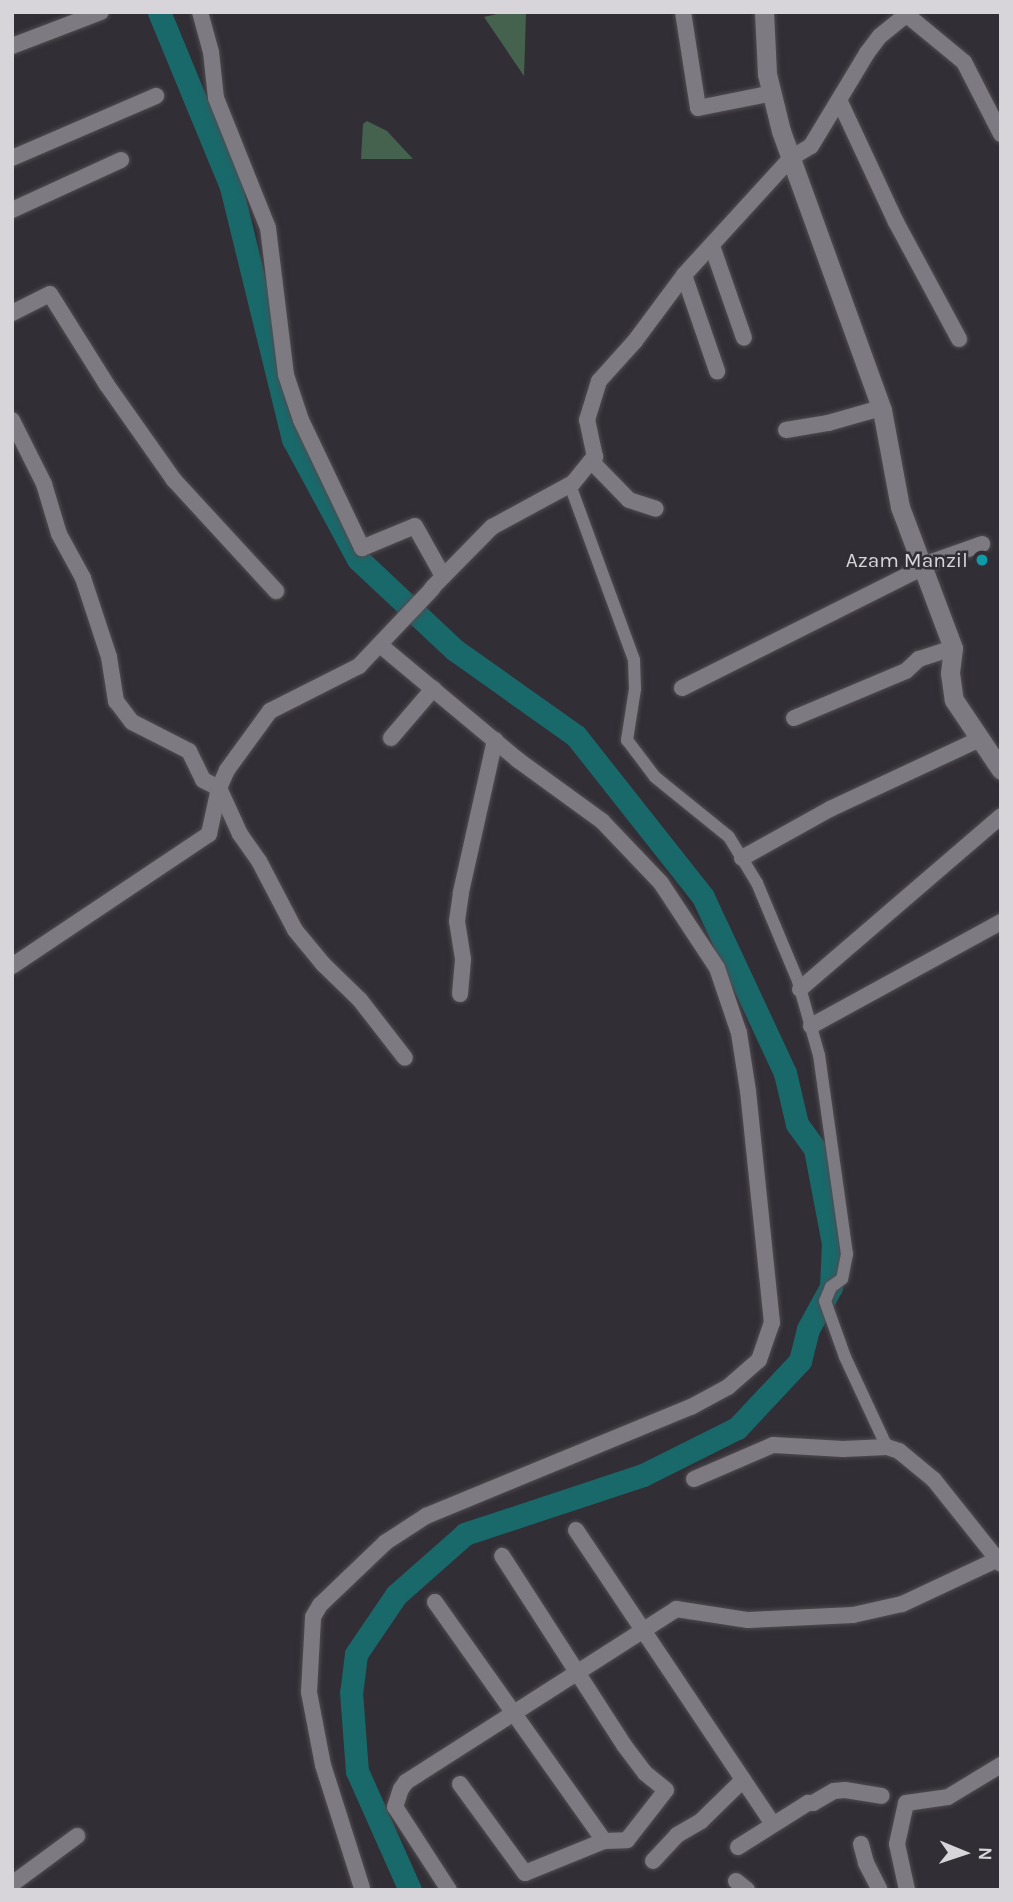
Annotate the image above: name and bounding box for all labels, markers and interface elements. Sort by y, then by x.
place label: Azam Manzil [846,547,968,573]
marker: Azam Manzil [974,552,990,568]
north arrow [929,1818,999,1888]
text: N [974,1847,996,1861]

